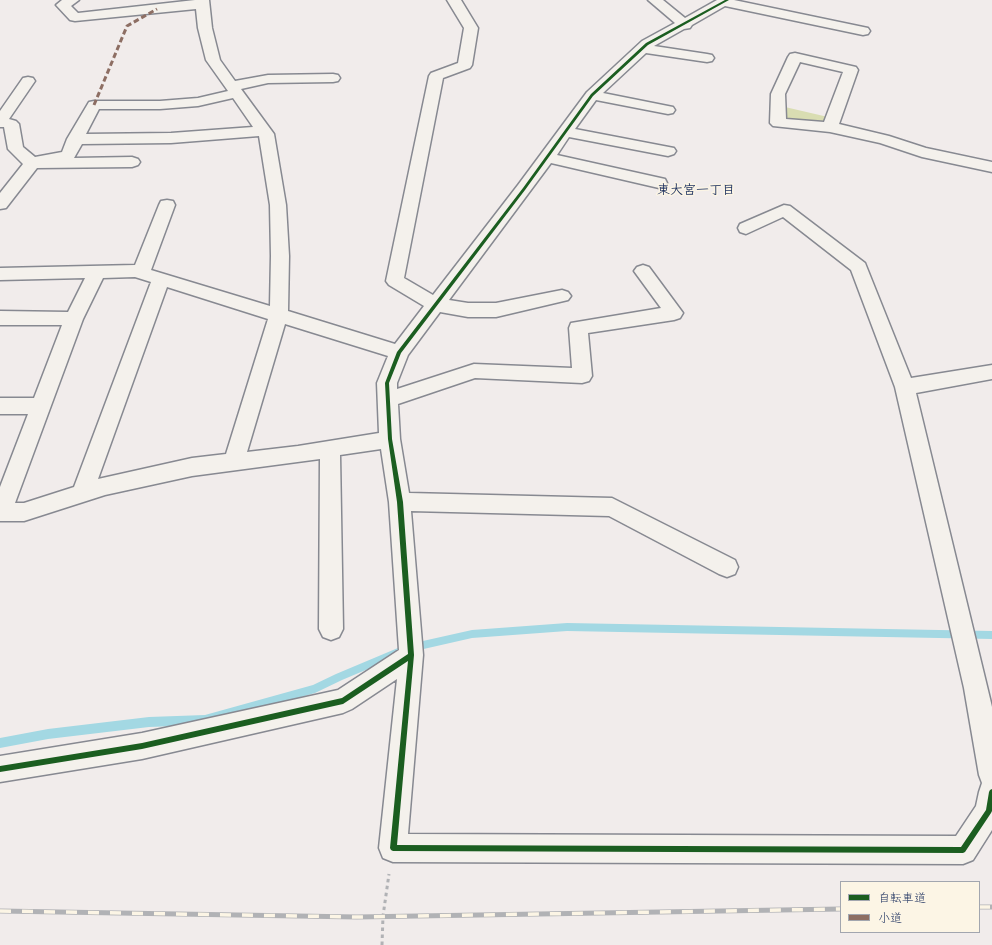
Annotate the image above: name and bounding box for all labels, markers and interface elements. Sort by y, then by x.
district label: 東大宮一丁目 [657,184,735,200]
legend [840,881,980,933]
text: 自転車道 [878,893,926,907]
text: 小道 [878,913,902,927]

